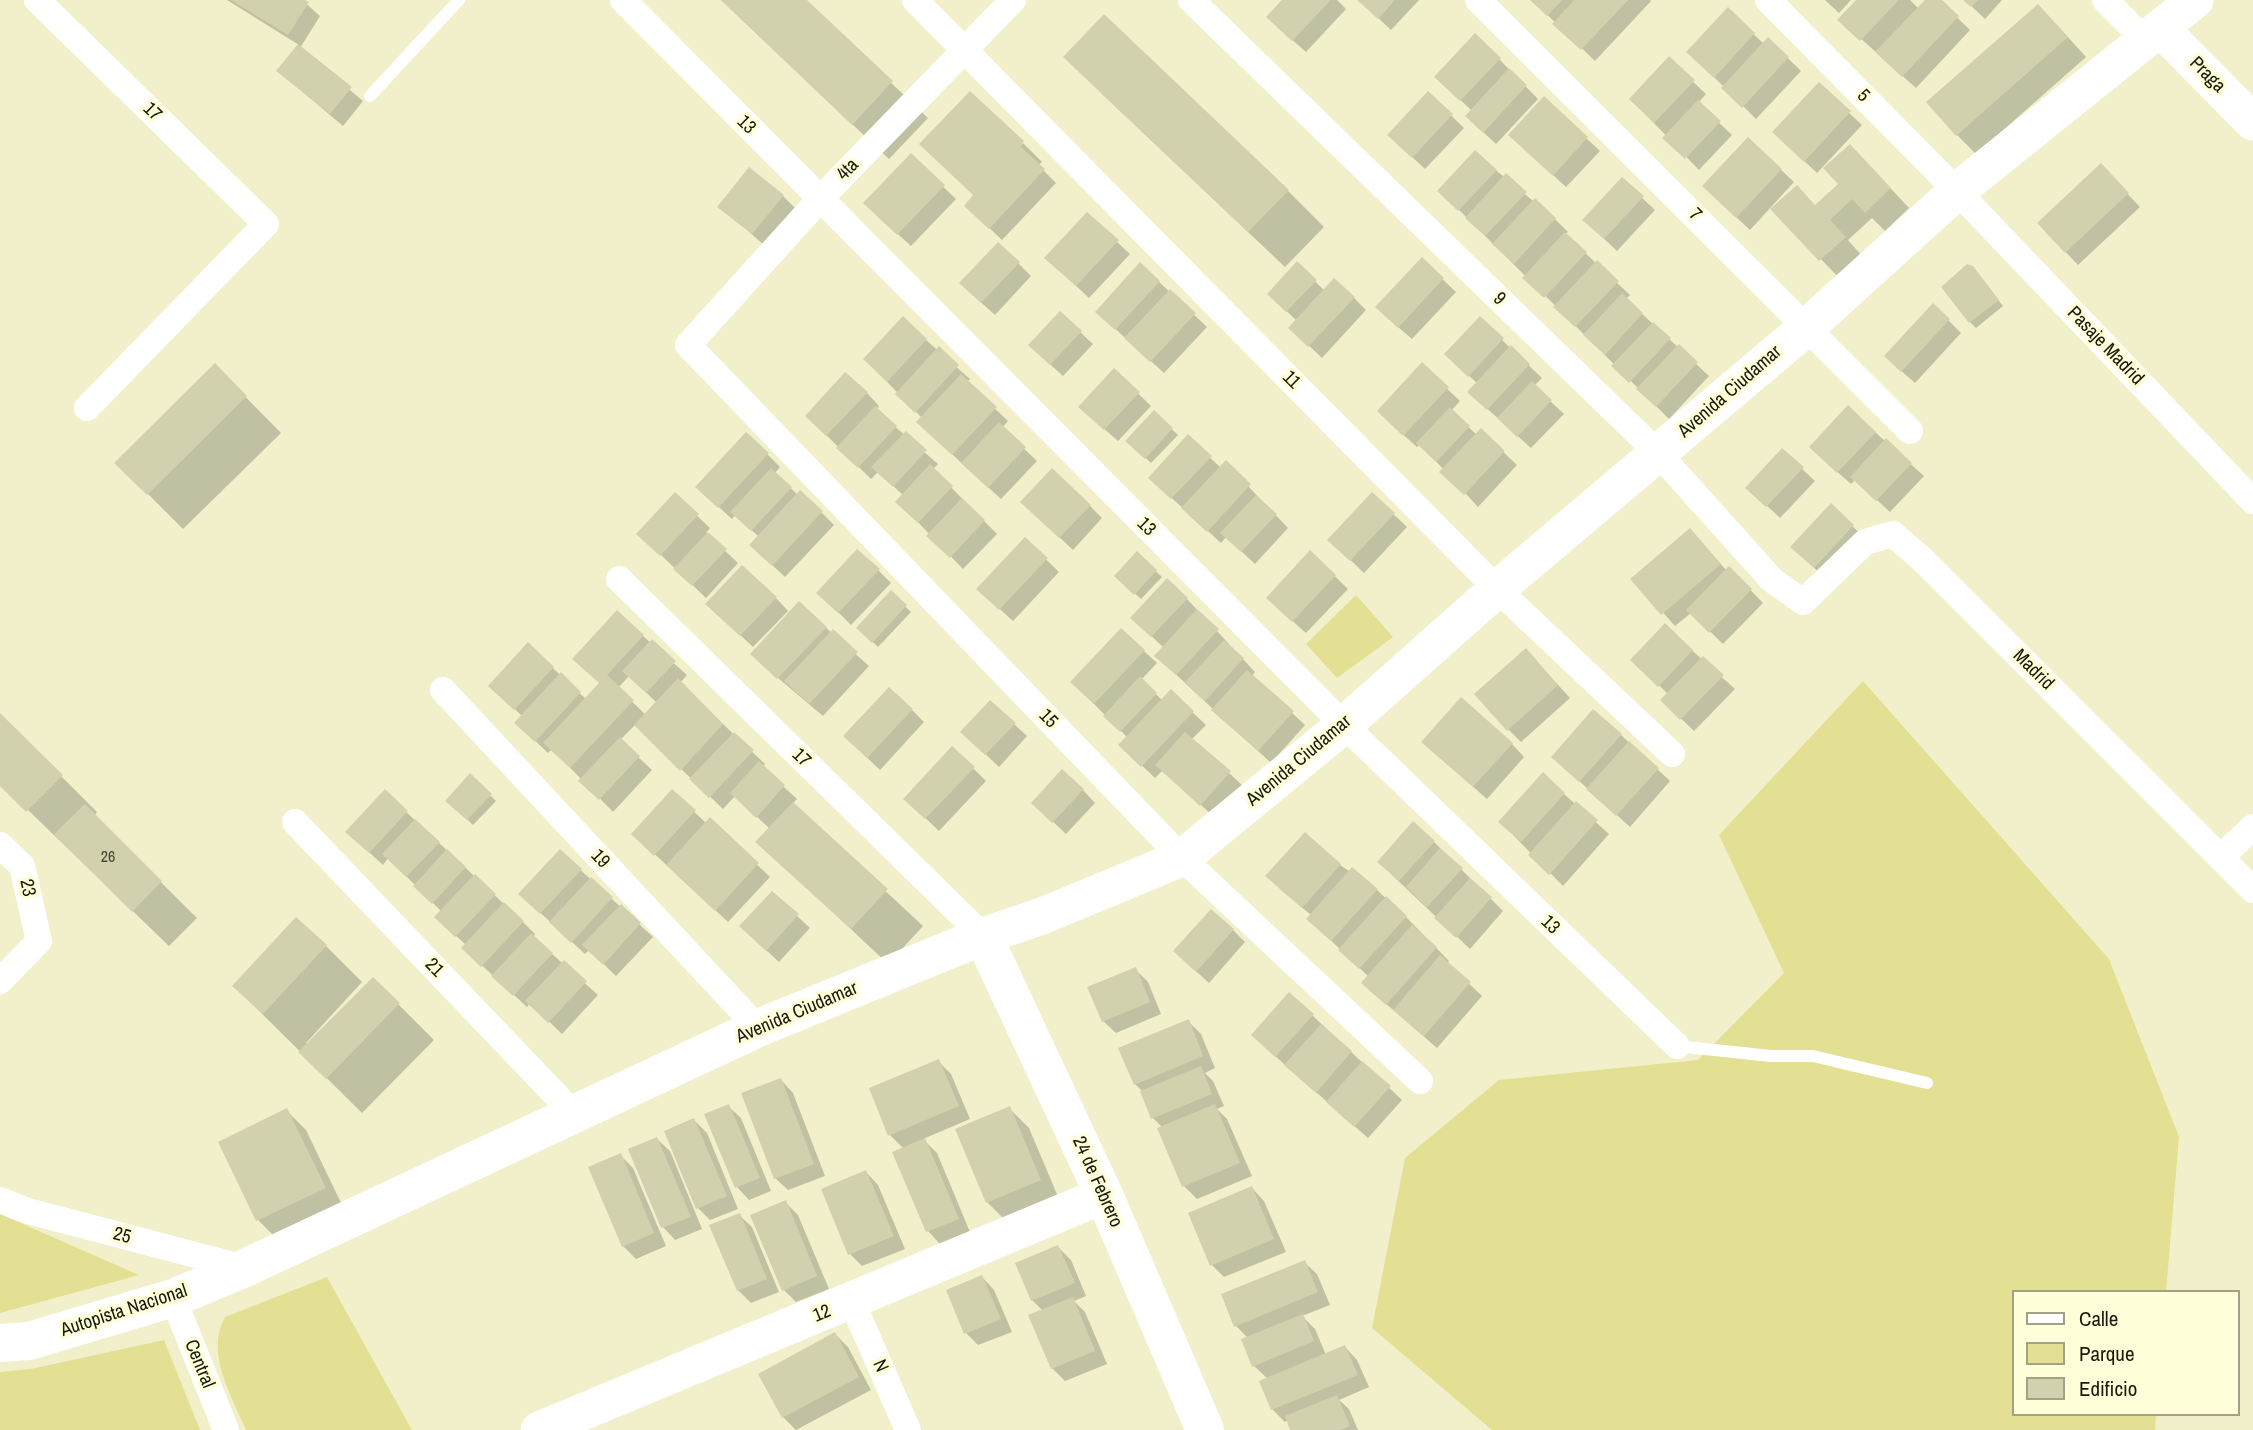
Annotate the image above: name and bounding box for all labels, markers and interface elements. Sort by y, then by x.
street label: Praga [2184,52,2230,98]
street label: 5 [1852,85,1874,107]
street label: 17 [138,98,166,126]
street label: 13 [732,111,760,139]
street label: 4ta [832,154,864,186]
street label: 7 [1684,204,1706,226]
street label: 9 [1488,288,1510,310]
street label: Pasaje Madrid [2062,302,2148,390]
street label: Avenida Ciudamar [1674,341,1786,443]
street label: 11 [1277,366,1305,394]
street label: 13 [1132,513,1160,541]
street label: Madrid [2008,645,2058,695]
street label: 15 [1034,705,1062,733]
street label: Avenida Ciudamar [1242,711,1356,811]
street label: 17 [787,744,815,772]
street label: 19 [586,845,614,873]
house number: 26 [101,848,115,868]
street label: 23 [14,877,40,899]
street label: 13 [1536,911,1564,939]
street label: 21 [420,954,448,982]
street label: Avenida Ciudamar [733,977,861,1049]
street label: 24 de Febrero [1067,1133,1127,1231]
street label: 25 [111,1223,133,1249]
street label: Autopista Nacional [58,1280,190,1342]
legend [2011,1290,2239,1416]
street label: 12 [810,1300,834,1328]
text: Calle [2079,1304,2118,1333]
street label: Central [179,1336,219,1392]
text: Parque [2079,1339,2135,1368]
street label: N [867,1356,893,1376]
text: Edificio [2079,1374,2137,1403]

